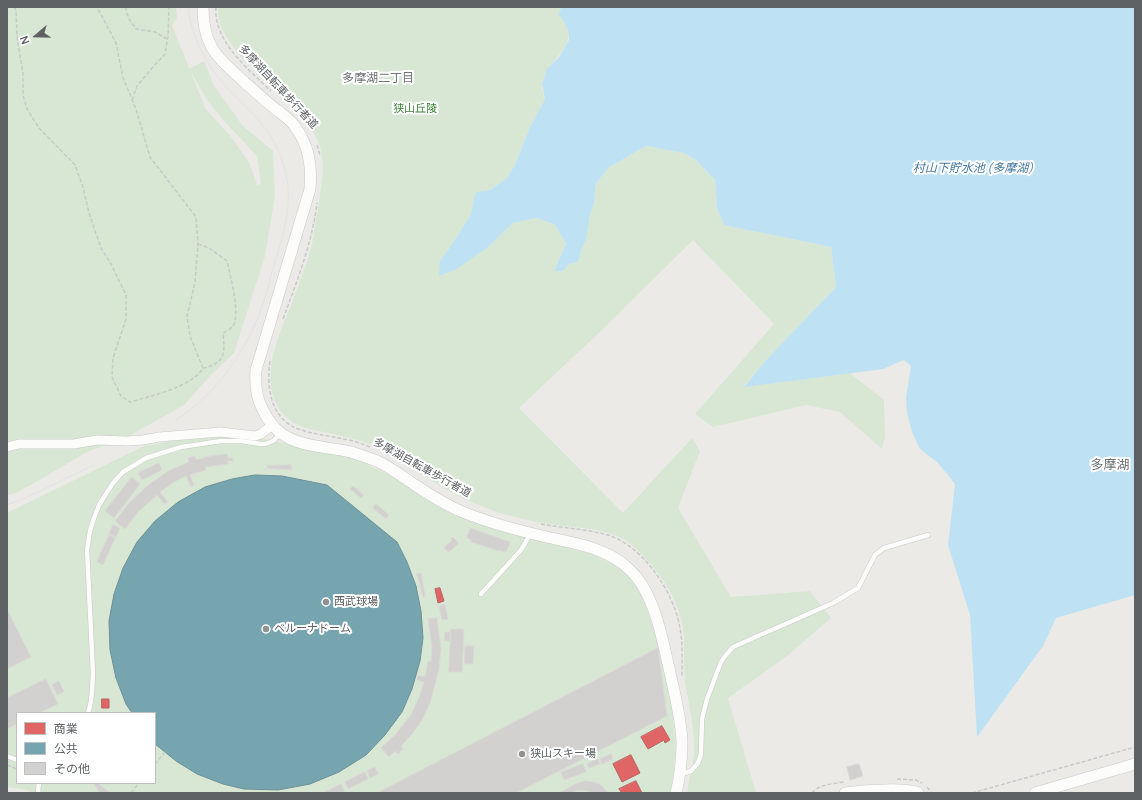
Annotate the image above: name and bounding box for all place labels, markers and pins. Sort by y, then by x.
place label: 西武球場 [334,595,378,609]
marker: 西武球場 [321,597,331,607]
place label: ベルーナドーム [274,622,351,636]
marker: ベルーナドーム [261,624,271,634]
place label: 狭山スキー場 [530,747,596,761]
marker: 狭山スキー場 [517,749,527,759]

